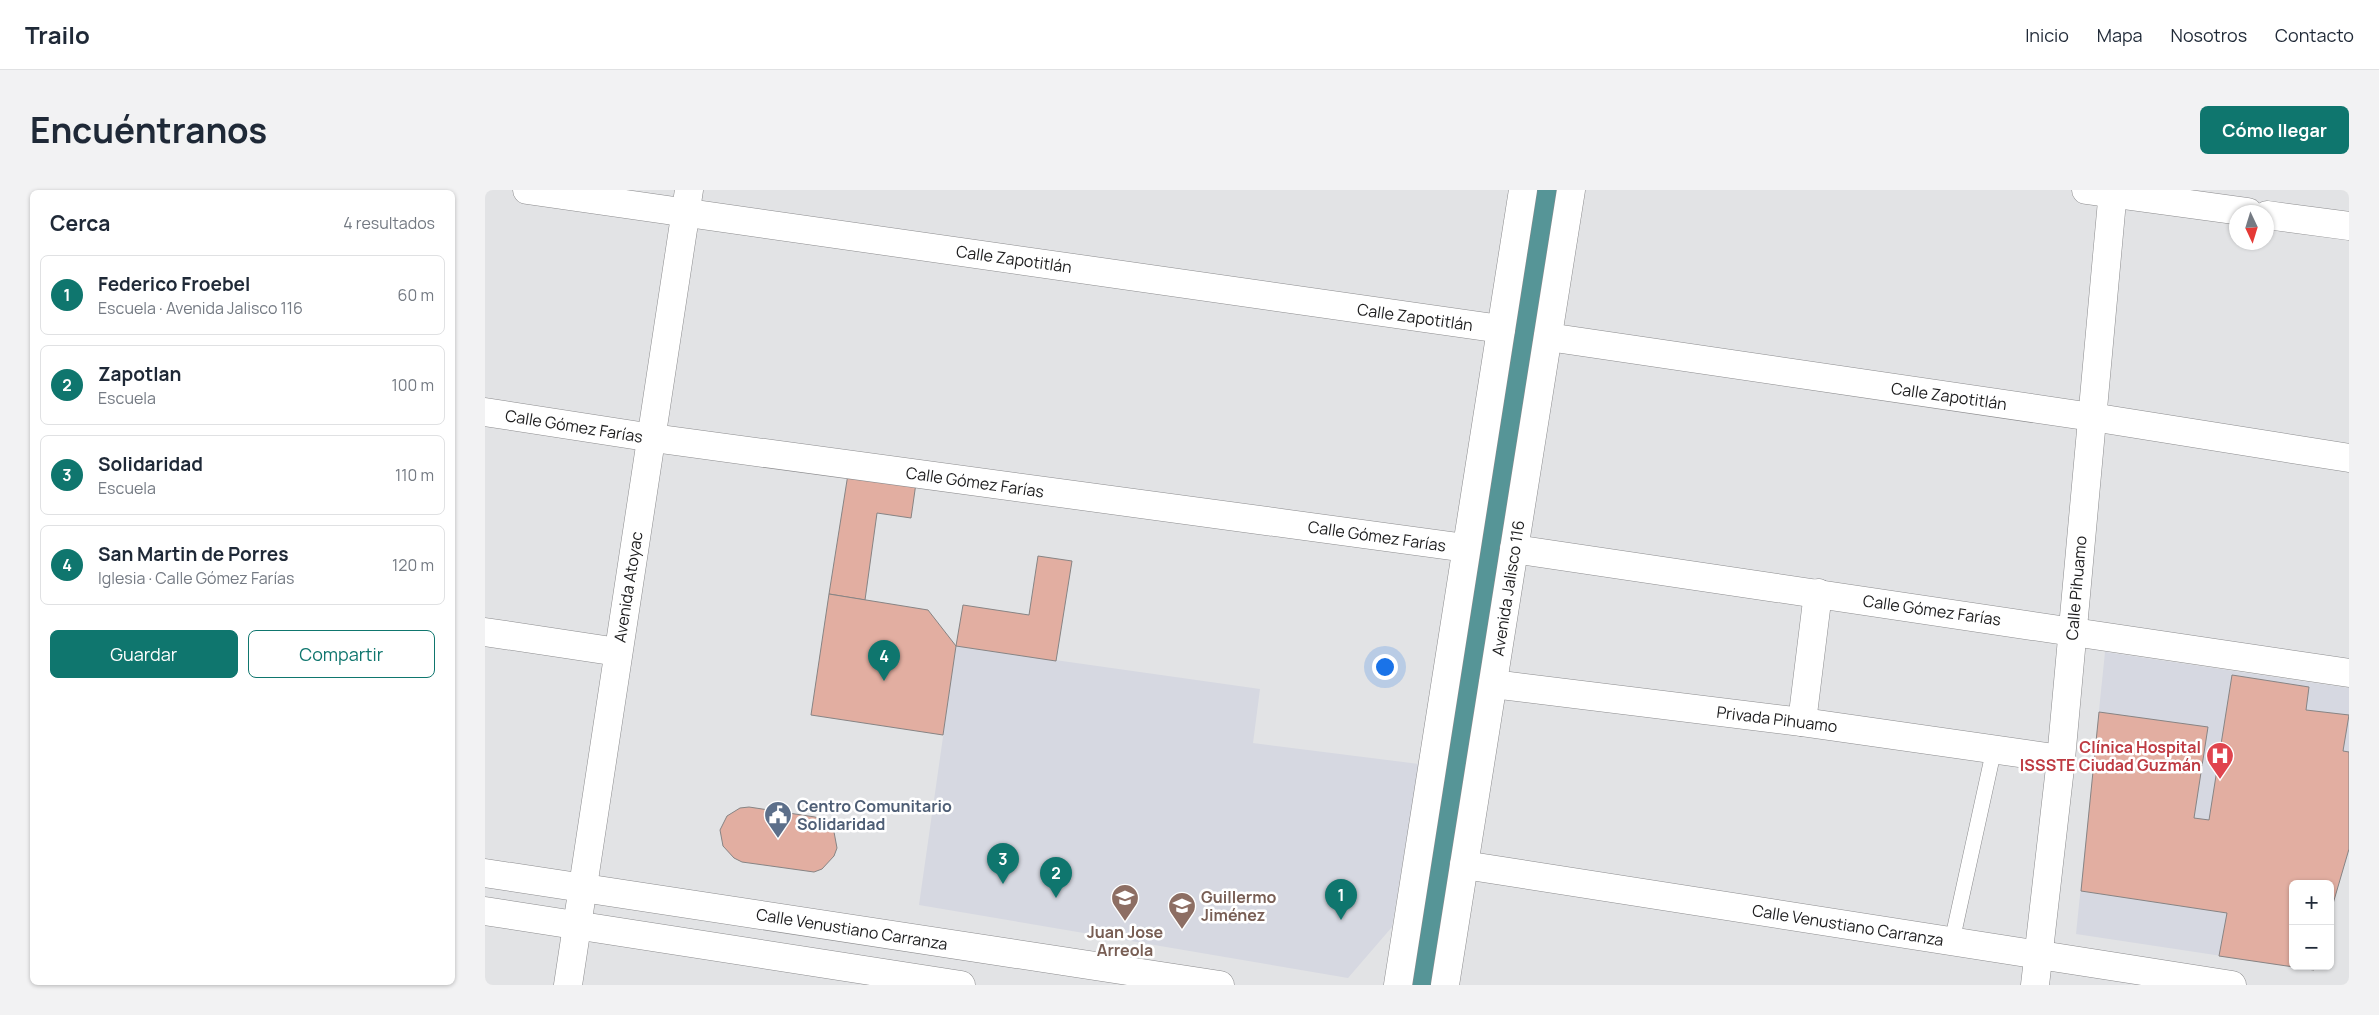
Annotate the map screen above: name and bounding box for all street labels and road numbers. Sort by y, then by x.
street label: Calle Zapotitlán [955,240,1073,278]
street label: Calle Zapotitlán [1356,298,1474,336]
street label: Calle Zapotitlán [1890,377,2008,415]
street label: Calle Gómez Farías [504,404,644,448]
street label: Calle Gómez Farías [905,461,1045,503]
street label: Calle Gómez Farías [1307,515,1447,557]
street label: Avenida Jalisco 116 [1486,519,1530,657]
street label: Avenida Atoyac [608,530,648,644]
street label: Calle Pihuamo [2060,535,2092,641]
street label: Calle Gómez Farías [1862,589,2002,631]
street label: Privada Pihuamo [1715,701,1839,737]
street label: Calle Venustiano Carranza [1751,899,1945,951]
street label: Calle Venustiano Carranza [755,903,949,955]

